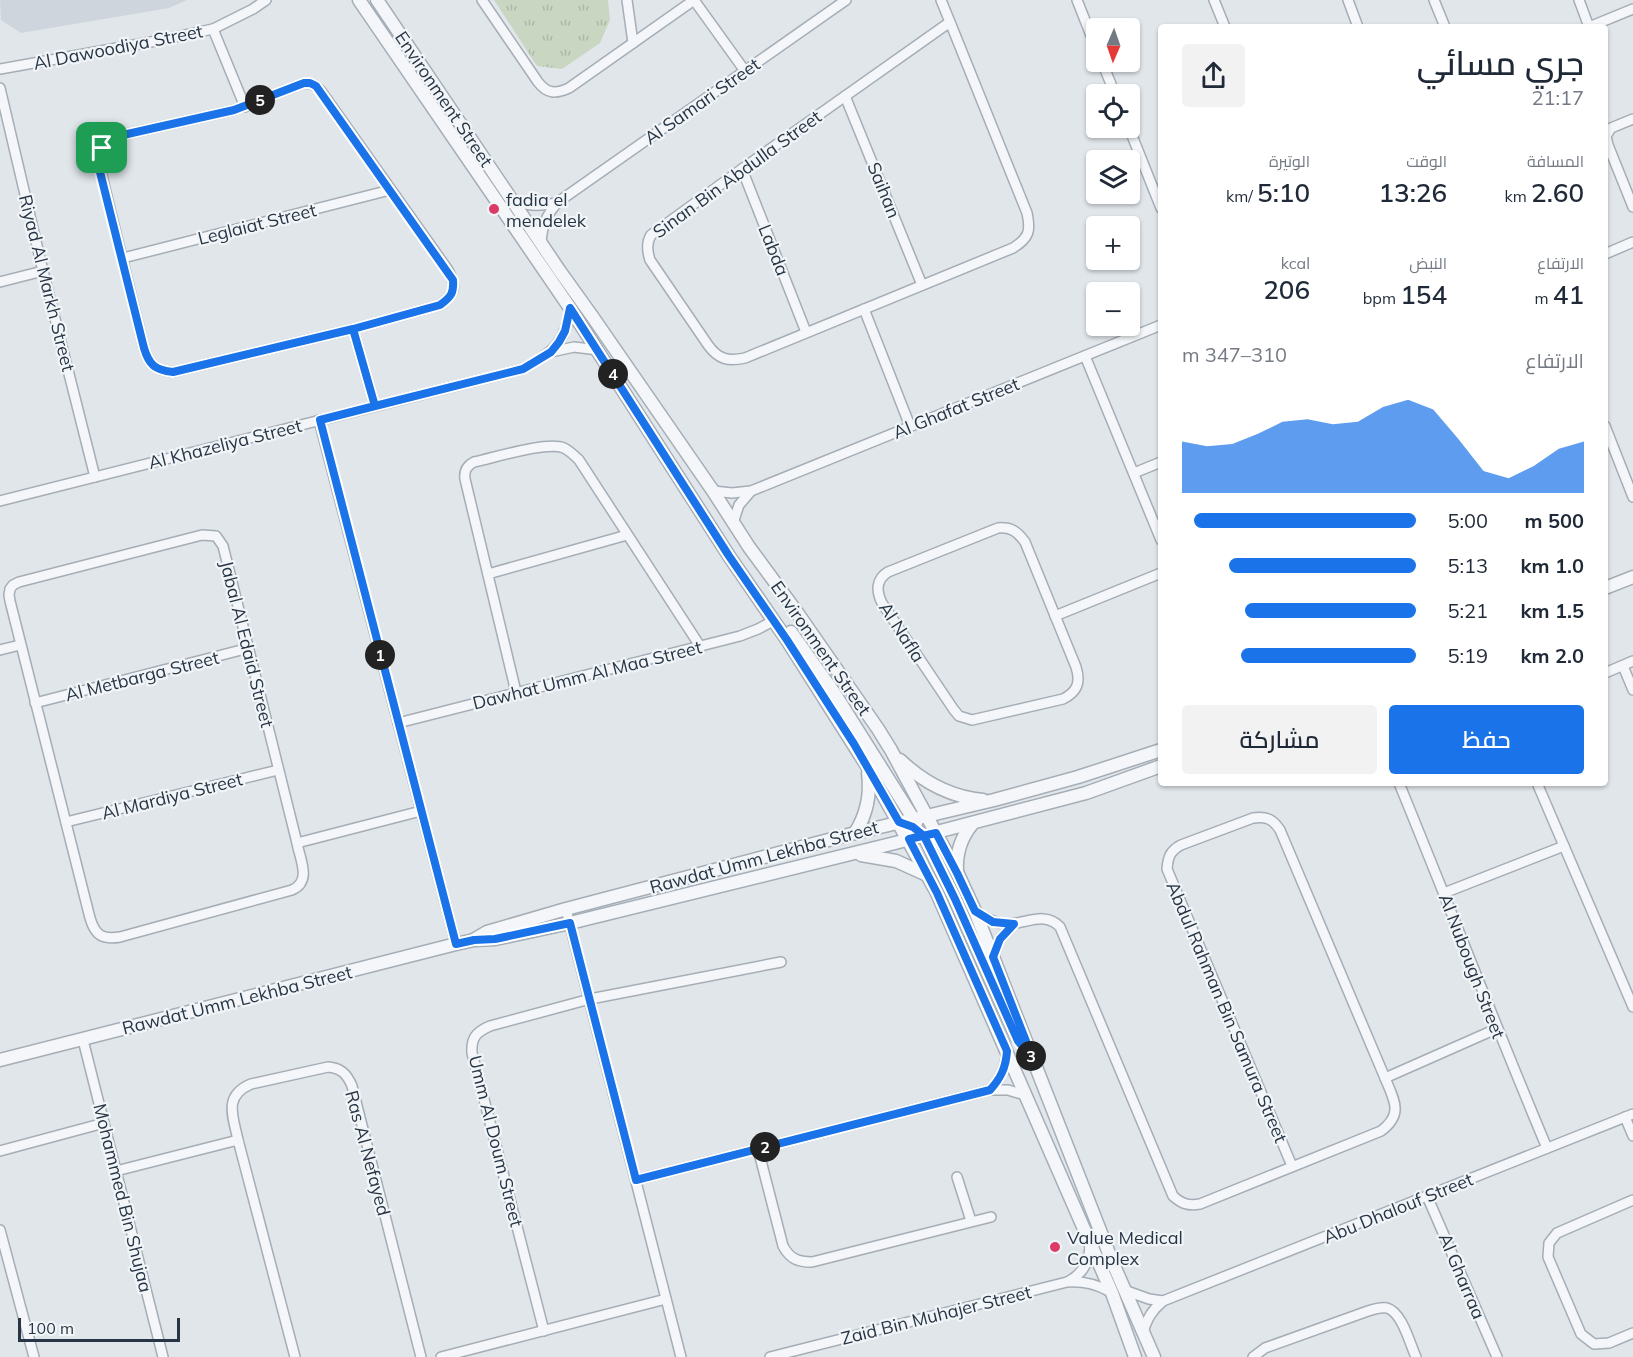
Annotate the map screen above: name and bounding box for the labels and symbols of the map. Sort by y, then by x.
north arrow [1086,18,1140,72]
street label: Al Dawoodiya Street [31,19,205,75]
street label: Environment Street [390,27,498,171]
street label: Al Samari Street [640,53,764,149]
pin: 5 [245,85,275,115]
street label: Sinan Bin Abdulla Street [648,105,826,243]
pin [76,122,127,173]
street label: Saihan [862,159,906,221]
place label: fadia el mendelek [506,188,587,232]
street label: Riyad Al Markh Street [14,192,80,374]
street label: Leglaiat Street [195,198,319,250]
marker: fadia el mendelek [487,202,501,216]
street label: Labda [753,221,795,279]
pin: 4 [598,359,628,389]
street label: Al Ghafat Street [889,372,1023,444]
street label: Al Khazeliya Street [146,414,304,474]
street label: Jabal Al Edaid Street [215,558,279,730]
street label: Environment Street [766,576,876,720]
street label: Al Nafla [874,597,930,667]
street label: Dawhat Umm Al Maa Street [470,635,704,715]
pin: 1 [365,640,395,670]
street label: Al Metbarga Street [63,646,221,706]
street label: Al Mardiya Street [99,767,245,825]
street label: Rawdat Umm Lekhba Street [647,815,881,899]
street label: Abdul Rahman Bin Samura Street [1161,878,1293,1146]
street label: Al Nubough Street [1434,890,1510,1042]
street label: Rawdat Umm Lekhba Street [120,960,354,1040]
pin: 3 [1016,1041,1046,1071]
street label: Umm Al Doum Street [464,1053,528,1229]
street label: Ras Al Nefayed [340,1088,396,1218]
street label: Mohammed Bin Shujaa [88,1101,158,1295]
pin: 2 [750,1132,780,1162]
street label: Abu Dhalouf Street [1320,1167,1476,1249]
place label: Value Medical Complex [1067,1226,1183,1270]
street label: Al Gharraa [1434,1229,1490,1323]
marker: Value Medical Complex [1048,1240,1062,1254]
street label: Zaid Bin Muhajer Street [839,1280,1033,1350]
scale bar [18,1315,180,1342]

